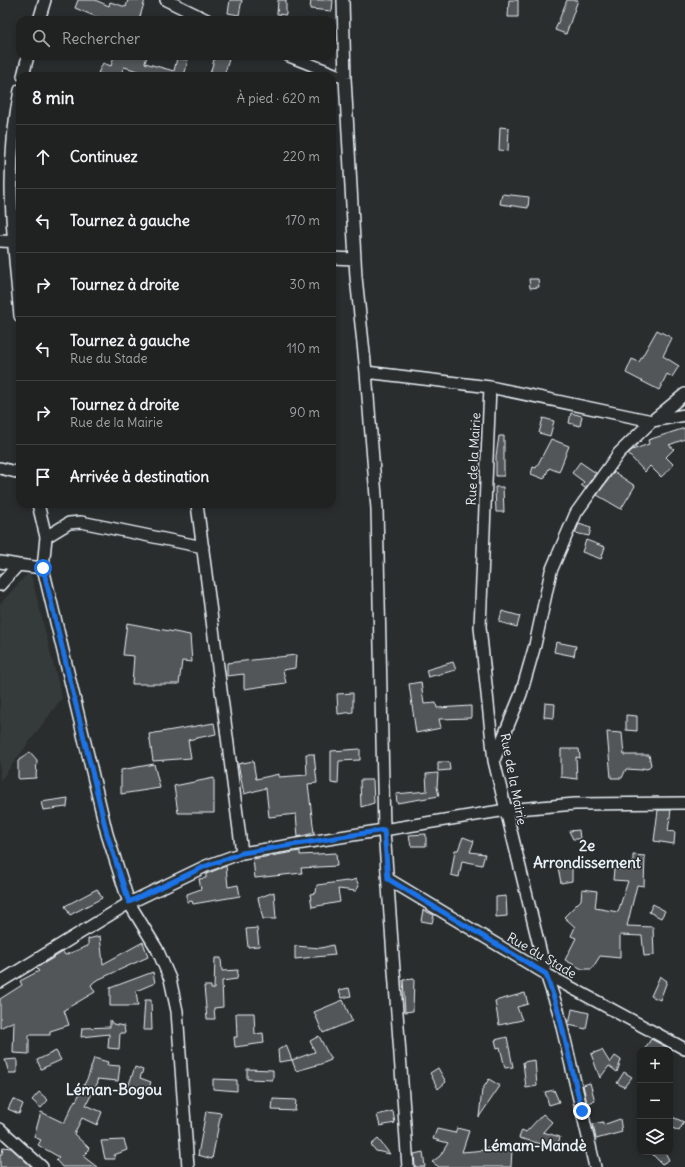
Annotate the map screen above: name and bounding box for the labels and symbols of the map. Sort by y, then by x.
street label: Rue de la Mairie [463,412,484,506]
route start [34,559,52,577]
street label: Rue de la Mairie [496,732,531,826]
district label: 2e Arrondissement [533,836,642,872]
street label: Rue du Stade [504,929,580,982]
district label: Léman-Bogou [66,1080,162,1100]
route end [573,1102,591,1120]
district label: Lémam-Mandè [483,1136,587,1155]

